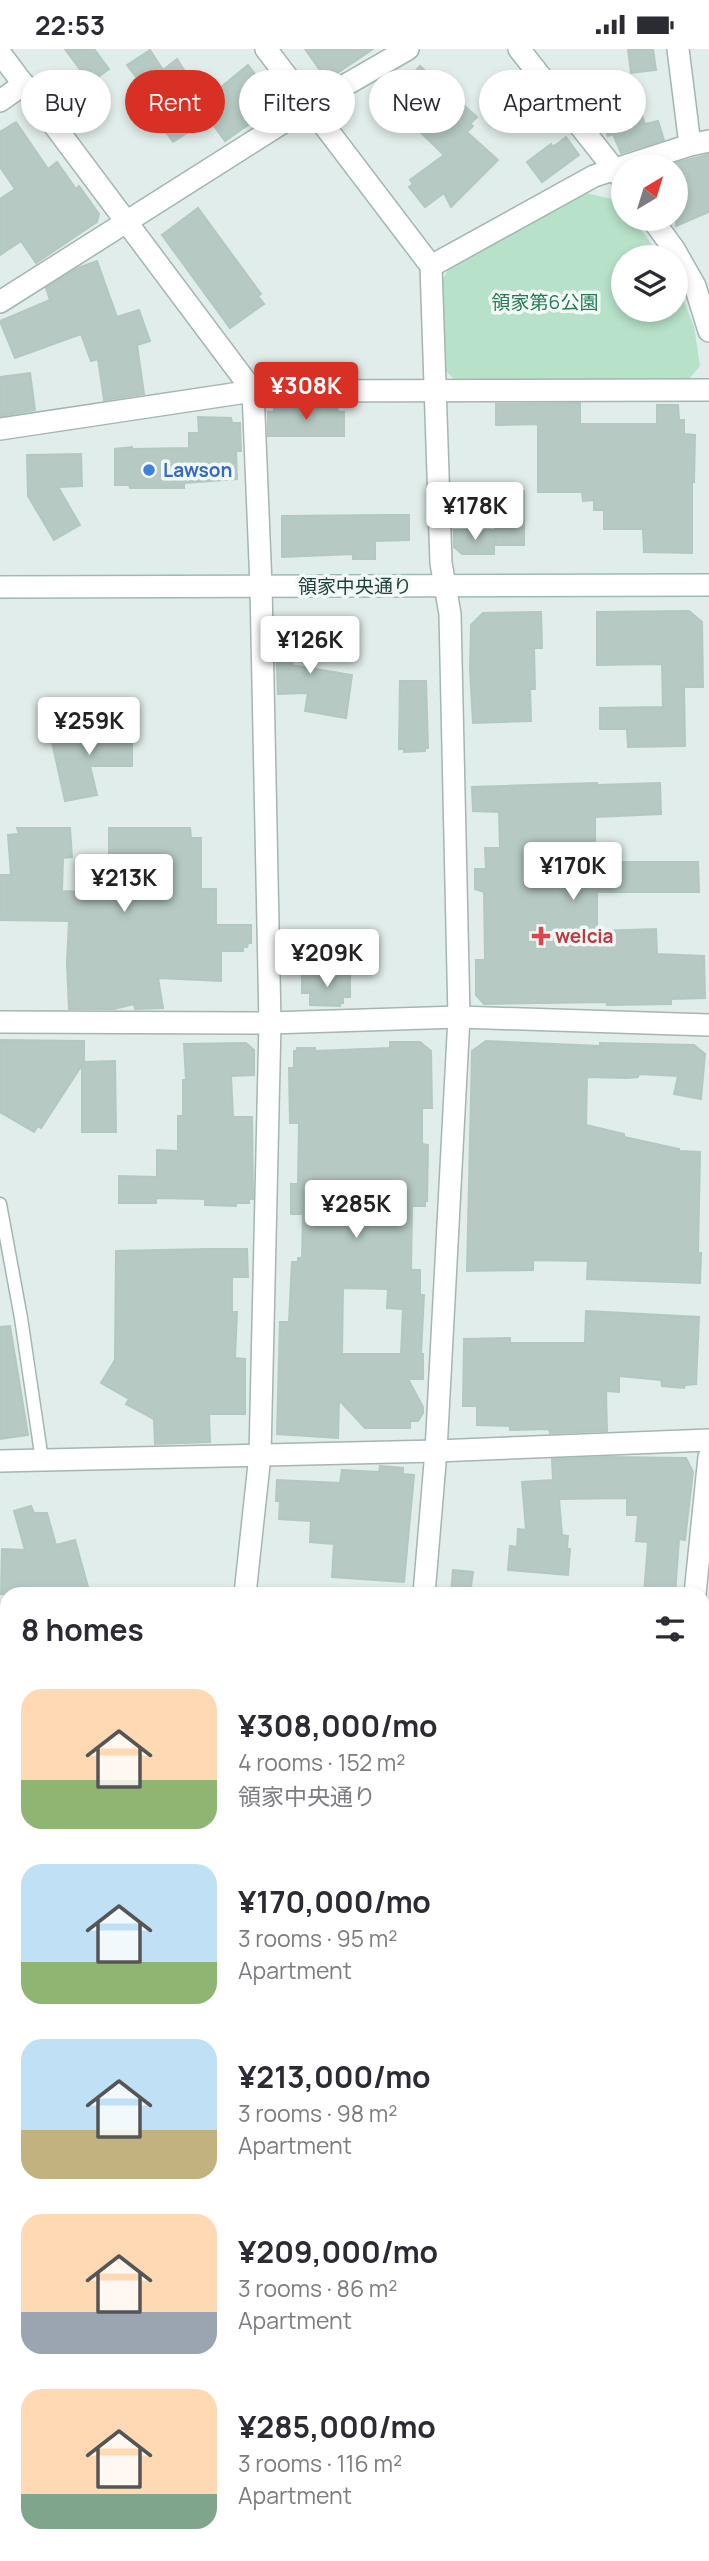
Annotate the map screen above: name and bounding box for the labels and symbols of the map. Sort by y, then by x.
north arrow [611,154,688,231]
park label: 領家第6公園 [492,289,598,315]
pin: ¥308K [257,363,355,422]
place label: Lawson [163,457,232,483]
marker: Lawson [141,462,157,478]
pin: ¥178K [426,483,524,542]
street label: 領家中央通り [298,573,412,599]
pin: ¥126K [261,617,359,676]
pin: ¥259K [40,697,138,757]
pin: ¥170K [524,843,622,902]
pin: ¥213K [75,855,173,914]
place label: welcia [555,923,614,949]
marker: welcia [533,928,549,944]
pin: ¥209K [278,929,376,989]
pin: ¥285K [307,1181,405,1240]

